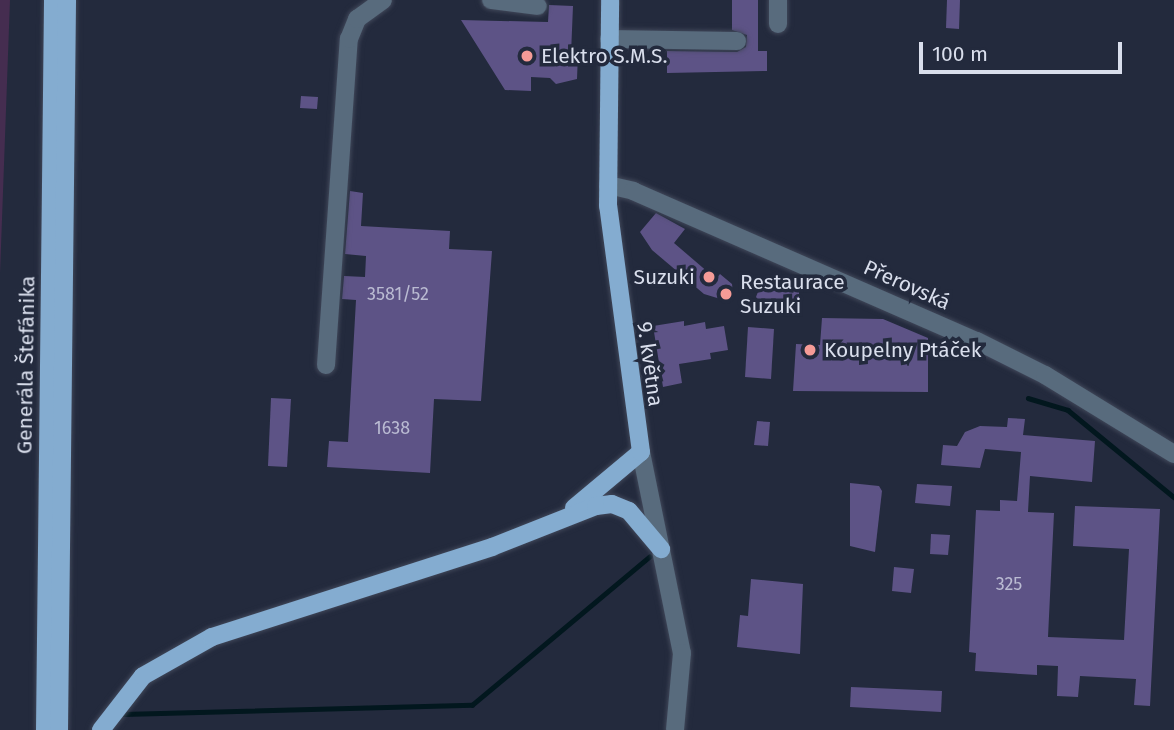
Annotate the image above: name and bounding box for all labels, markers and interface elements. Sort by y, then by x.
scale bar [922,28,1125,72]
text: 100 m [932,41,988,67]
place label: Elektro S.M.S. [541,43,668,69]
marker: Elektro S.M.S. [519,48,535,64]
street label: Přerovská [860,255,954,315]
place label: Suzuki [633,264,695,290]
marker: Suzuki [701,269,717,285]
place label: Restaurace Suzuki [740,269,845,319]
street label: Generála Štefánika [12,276,40,454]
house number: 3581/52 [367,283,429,305]
marker: Restaurace Suzuki [718,286,734,302]
street label: 9. května [632,320,668,408]
place label: Koupelny Ptáček [824,337,981,363]
marker: Koupelny Ptáček [802,342,818,358]
house number: 1638 [374,417,410,439]
house number: 325 [996,573,1022,595]

